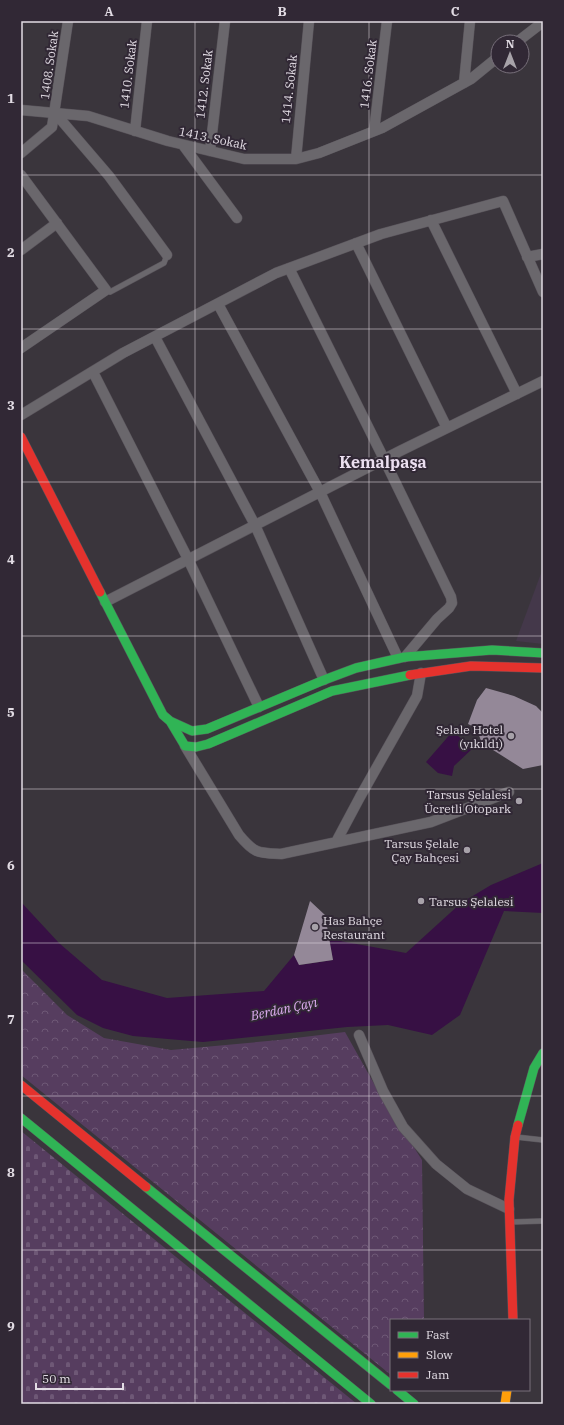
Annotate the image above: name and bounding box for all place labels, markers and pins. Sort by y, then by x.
place label: Şelale Hotel (yıkıldı) [436,722,503,751]
marker: Şelale Hotel (yıkıldı) [506,731,516,741]
place label: Tarsus Şelalesi Ücretli Otopark [424,787,511,816]
marker: Tarsus Şelalesi Ücretli Otopark [514,796,524,806]
place label: Tarsus Şelale Çay Bahçesi [384,836,459,865]
marker: Tarsus Şelale Çay Bahçesi [462,845,472,855]
place label: Tarsus Şelalesi [429,894,514,909]
marker: Tarsus Şelalesi [416,896,426,906]
place label: Has Bahçe Restaurant [323,913,385,942]
marker: Has Bahçe Restaurant [310,922,320,932]

